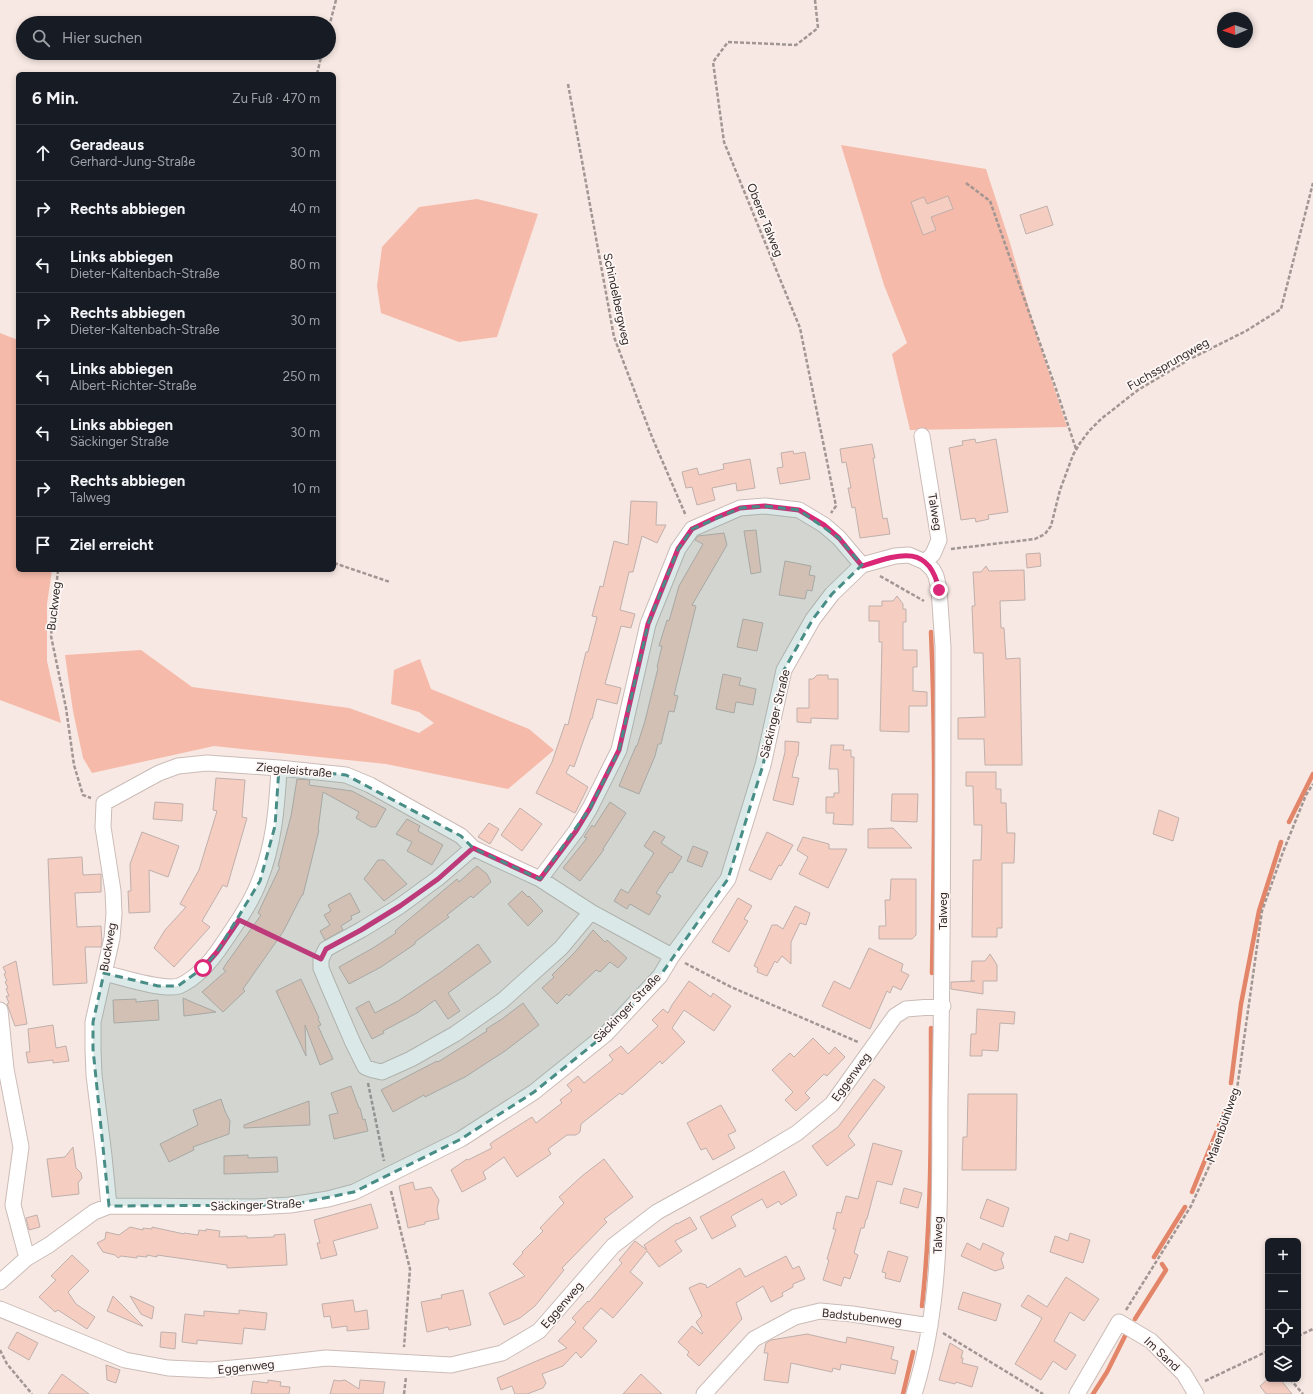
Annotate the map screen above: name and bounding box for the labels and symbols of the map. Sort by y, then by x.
north arrow [1217,12,1253,48]
street label: Oberer Talweg [744,181,786,259]
street label: Schindelbergweg [600,252,634,346]
street label: Fuchssprungweg [1125,335,1211,393]
street label: Talweg [925,492,945,532]
street label: Buckweg [44,581,64,631]
route end [930,581,948,599]
street label: Säckinger Straße [757,668,793,760]
street label: Ziegeleistraße [255,760,333,780]
street label: Talweg [936,892,950,930]
street label: Buckweg [97,922,119,972]
route start [194,959,212,977]
street label: Säckinger Straße [590,970,664,1046]
street label: Eggenweg [829,1050,873,1104]
street label: Maienbühlweg [1204,1086,1242,1164]
street label: Säckinger Straße [210,1196,302,1214]
street label: Talweg [931,1216,945,1254]
street label: Eggenweg [538,1279,586,1331]
street label: Badstubenweg [821,1306,903,1328]
street label: Im Sand [1141,1334,1183,1374]
street label: Eggenweg [217,1357,275,1377]

